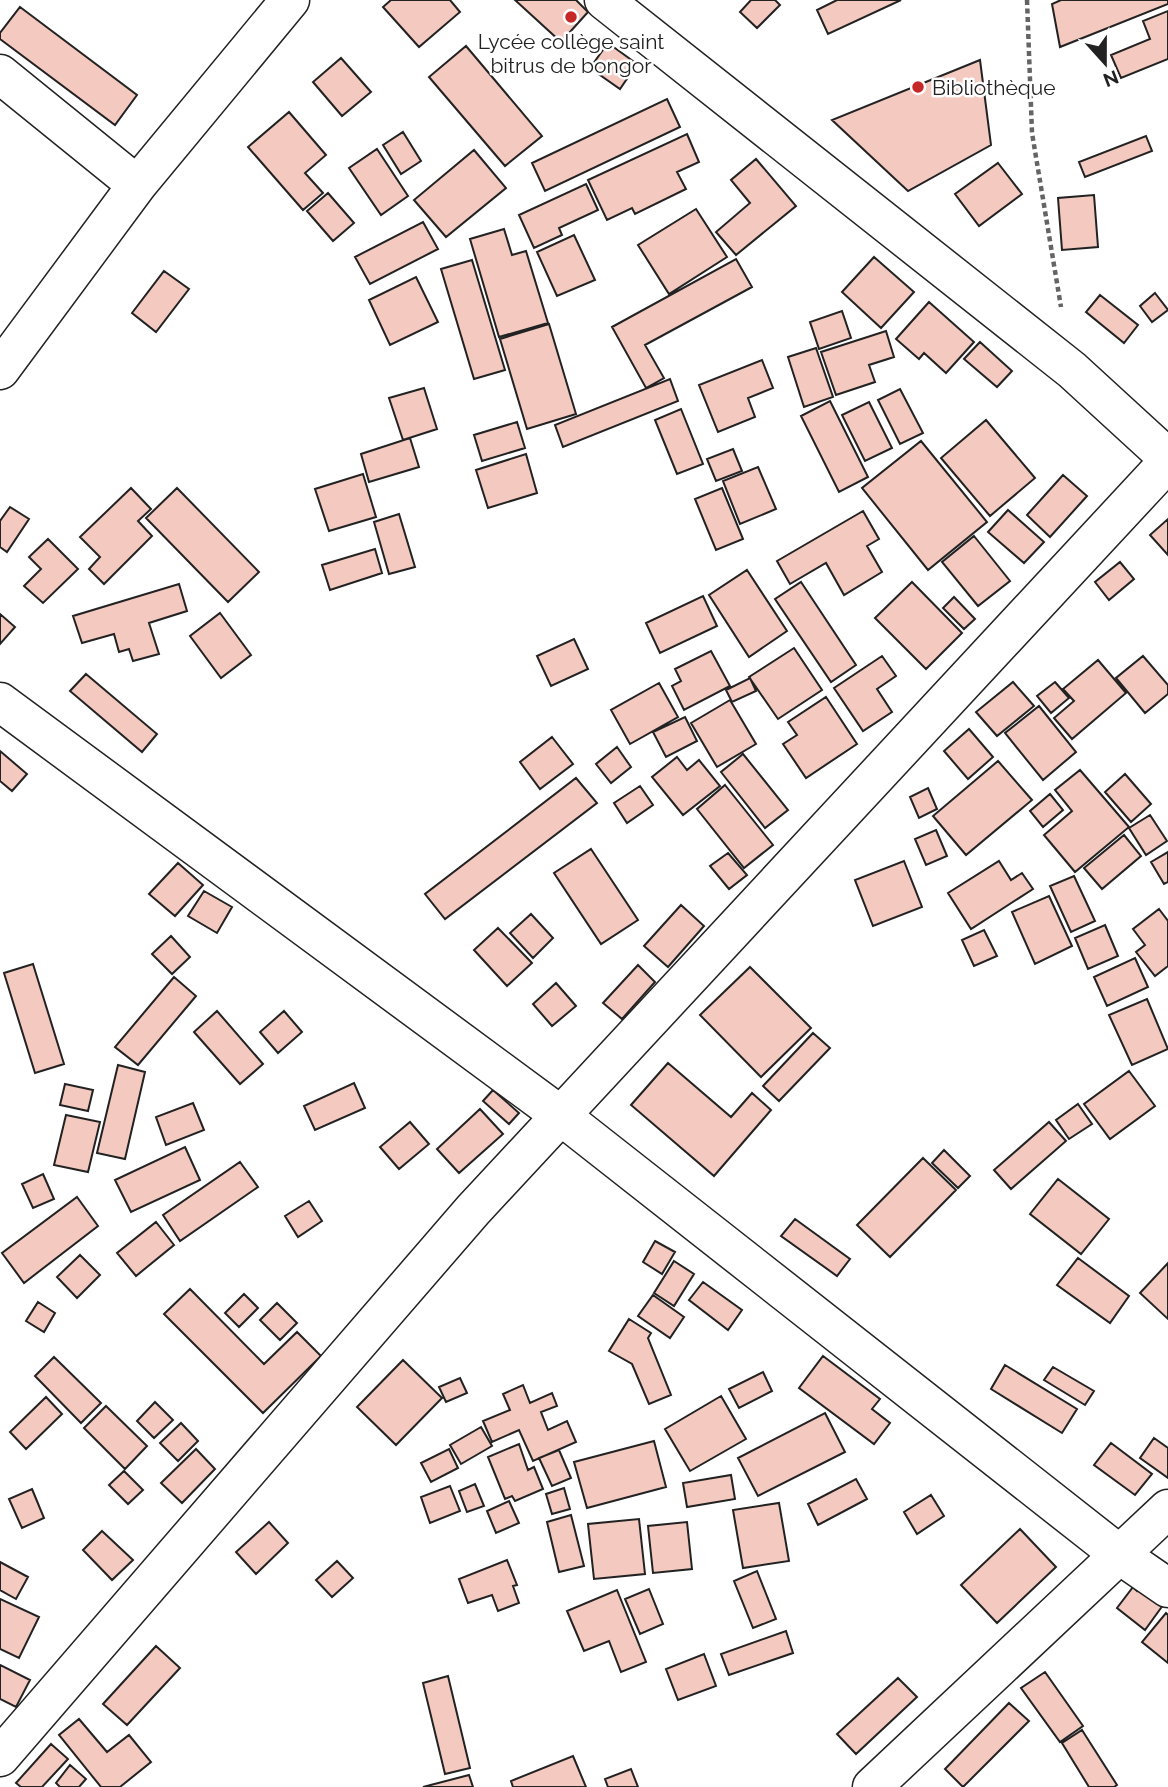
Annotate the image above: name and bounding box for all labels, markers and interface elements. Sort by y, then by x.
marker: Lycée collège saint bitrus de bongor [563,9,579,25]
north arrow [1070,28,1140,98]
place label: Lycée collège saint bitrus de bongor [478,29,664,78]
text: N [1100,66,1122,92]
place label: Bibliothèque [932,75,1056,100]
marker: Bibliothèque [910,79,926,95]

